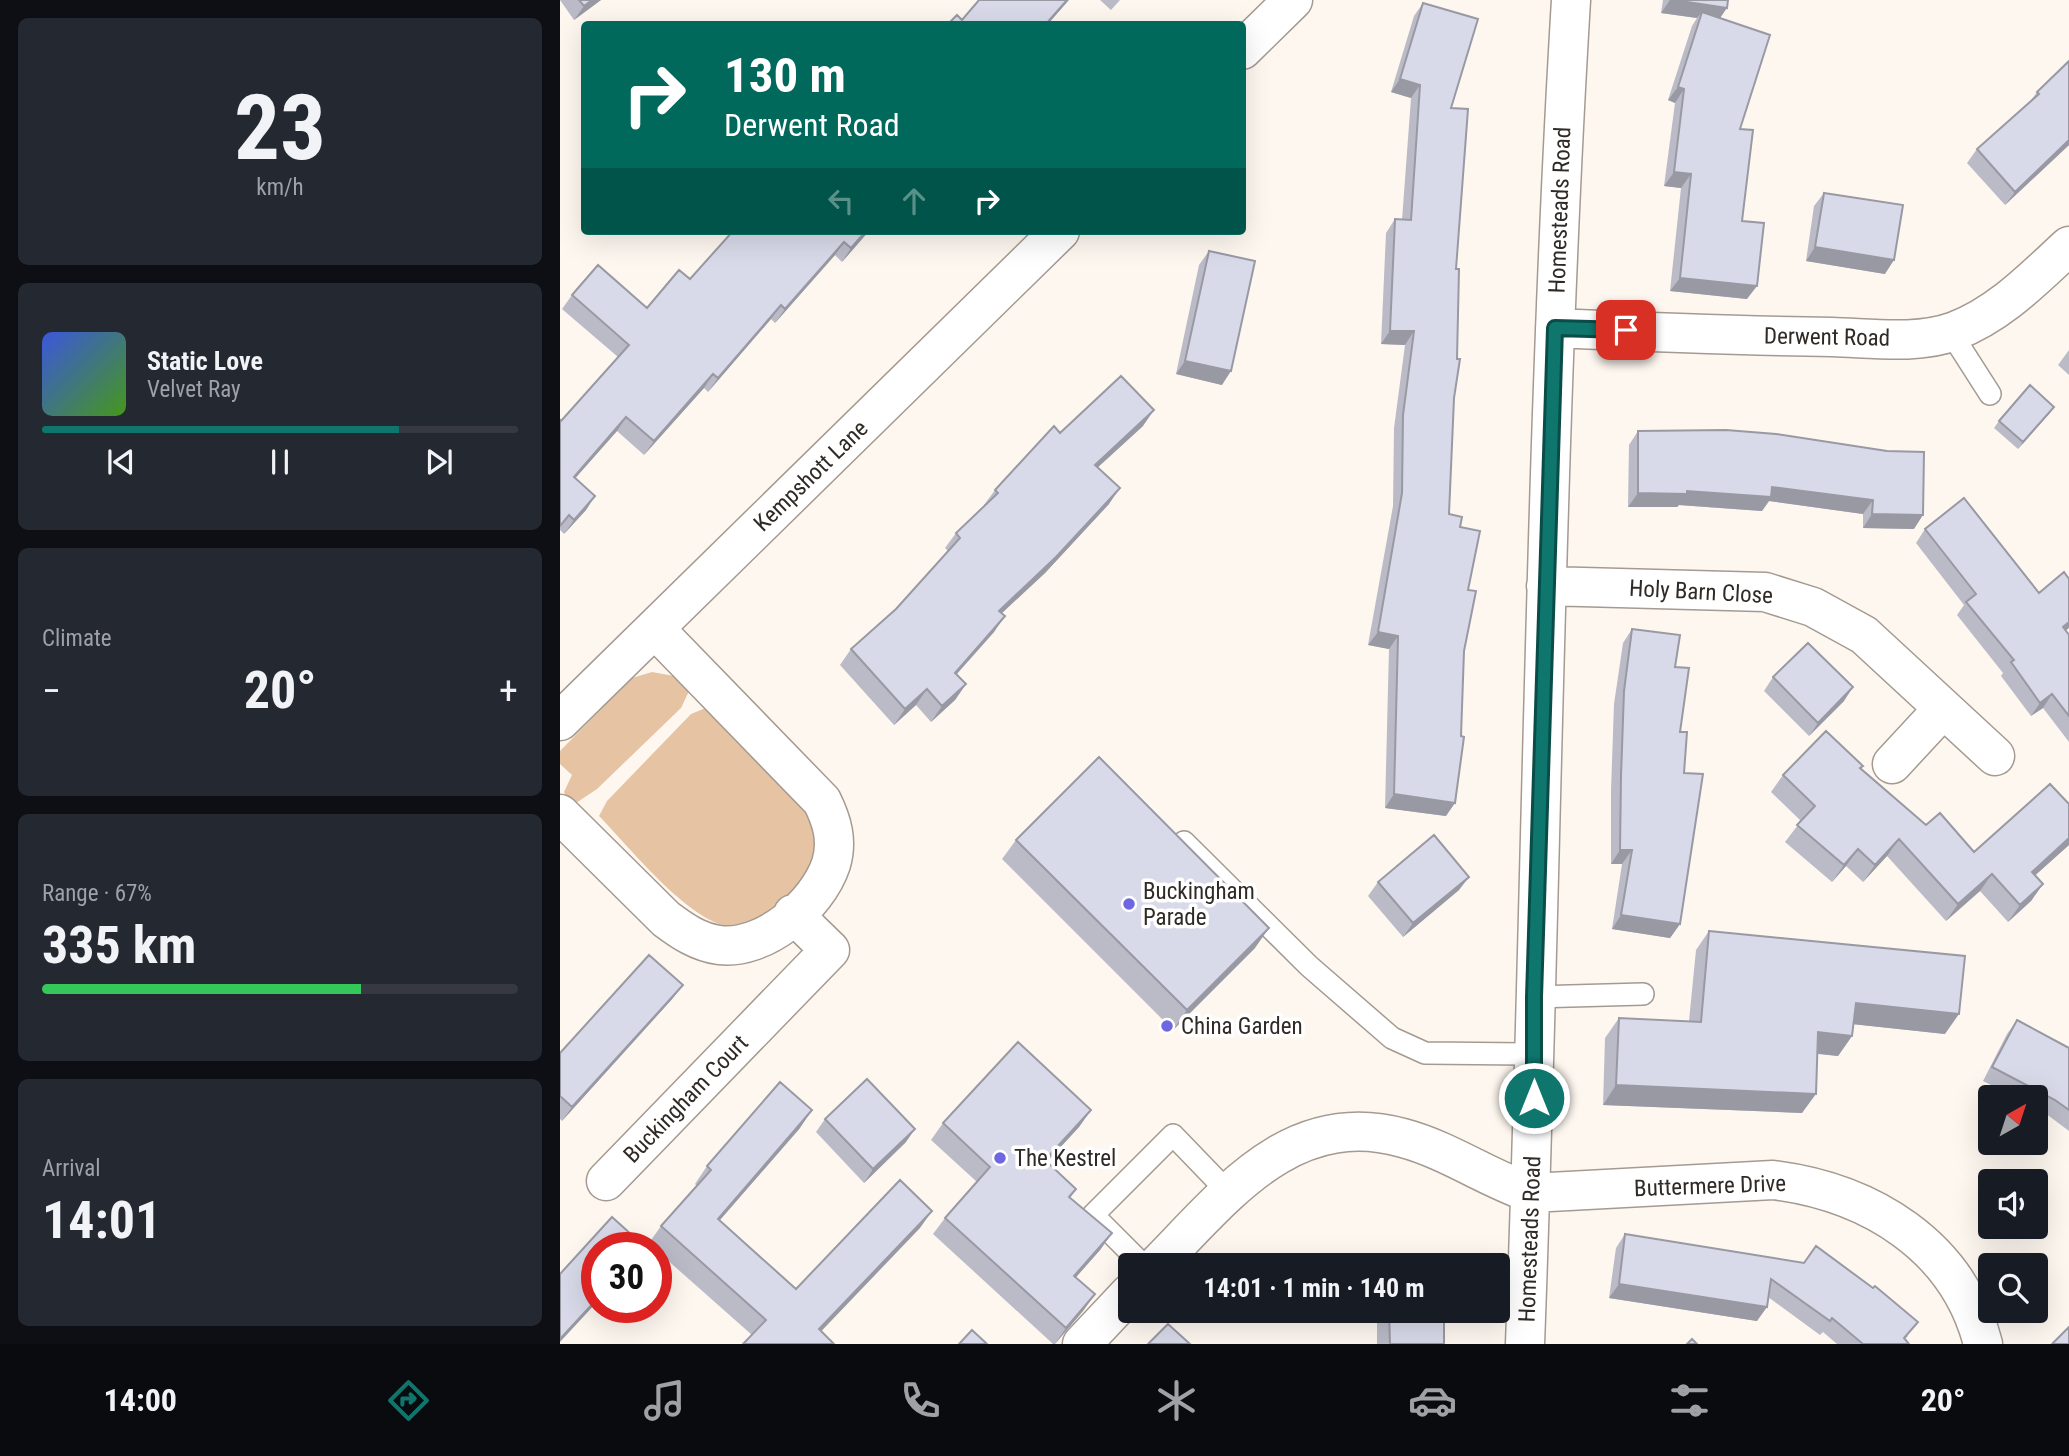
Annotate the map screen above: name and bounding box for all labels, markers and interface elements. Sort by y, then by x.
text: 130 m [724,47,846,104]
icon: right [609,49,700,140]
text: 23 [234,75,326,181]
text: Derwent Road [724,106,900,144]
street label: Homesteads Road [1544,126,1576,294]
text: km/h [256,174,304,201]
icon: left [822,182,860,220]
icon: ahead [895,182,933,220]
icon: right [968,182,1006,220]
pin [1596,300,1656,360]
icon: arrive [1607,311,1645,349]
street label: Derwent Road [1764,322,1890,352]
text: Static Love [147,346,263,376]
text: Velvet Ray [147,376,241,403]
street label: Kempshott Lane [749,415,873,537]
icon: previous [102,443,140,481]
icon: pause [261,443,299,481]
icon: next [420,443,458,481]
street label: Holy Barn Close [1628,575,1774,609]
text: Climate [42,625,112,652]
text: 20° [244,660,316,721]
text: − [42,669,61,713]
text: + [499,669,518,713]
place label: Buckingham Parade [1143,878,1255,931]
text: Range · 67% [42,880,152,907]
marker: Buckingham Parade [1121,896,1137,912]
text: 335 km [42,915,196,976]
place label: China Garden [1181,1013,1303,1040]
marker: China Garden [1159,1018,1175,1034]
street label: Buckingham Court [618,1029,754,1169]
position arrow [1497,1061,1571,1135]
north arrow [1978,1085,2048,1155]
map controls [1978,1085,2048,1323]
place label: The Kestrel [1014,1145,1116,1172]
marker: The Kestrel [992,1150,1008,1166]
text: Arrival [42,1155,101,1182]
street label: Homesteads Road [1514,1155,1546,1323]
button: sound [1978,1169,2048,1239]
street label: Buttermere Drive [1634,1170,1786,1202]
text: 14:01 [42,1190,161,1251]
speed limit sign: 30 [581,1232,672,1323]
button: search [1978,1253,2048,1323]
text: 14:01 · 1 min · 140 m [1204,1273,1424,1303]
icon: directions [384,1376,433,1425]
icon: music [640,1376,689,1425]
icon: phone [896,1376,945,1425]
icon: climate [1152,1376,1201,1425]
icon: car [1408,1376,1457,1425]
icon: filters [1665,1376,1714,1425]
text: 14:00 [104,1381,177,1419]
text: 20° [1921,1381,1965,1419]

